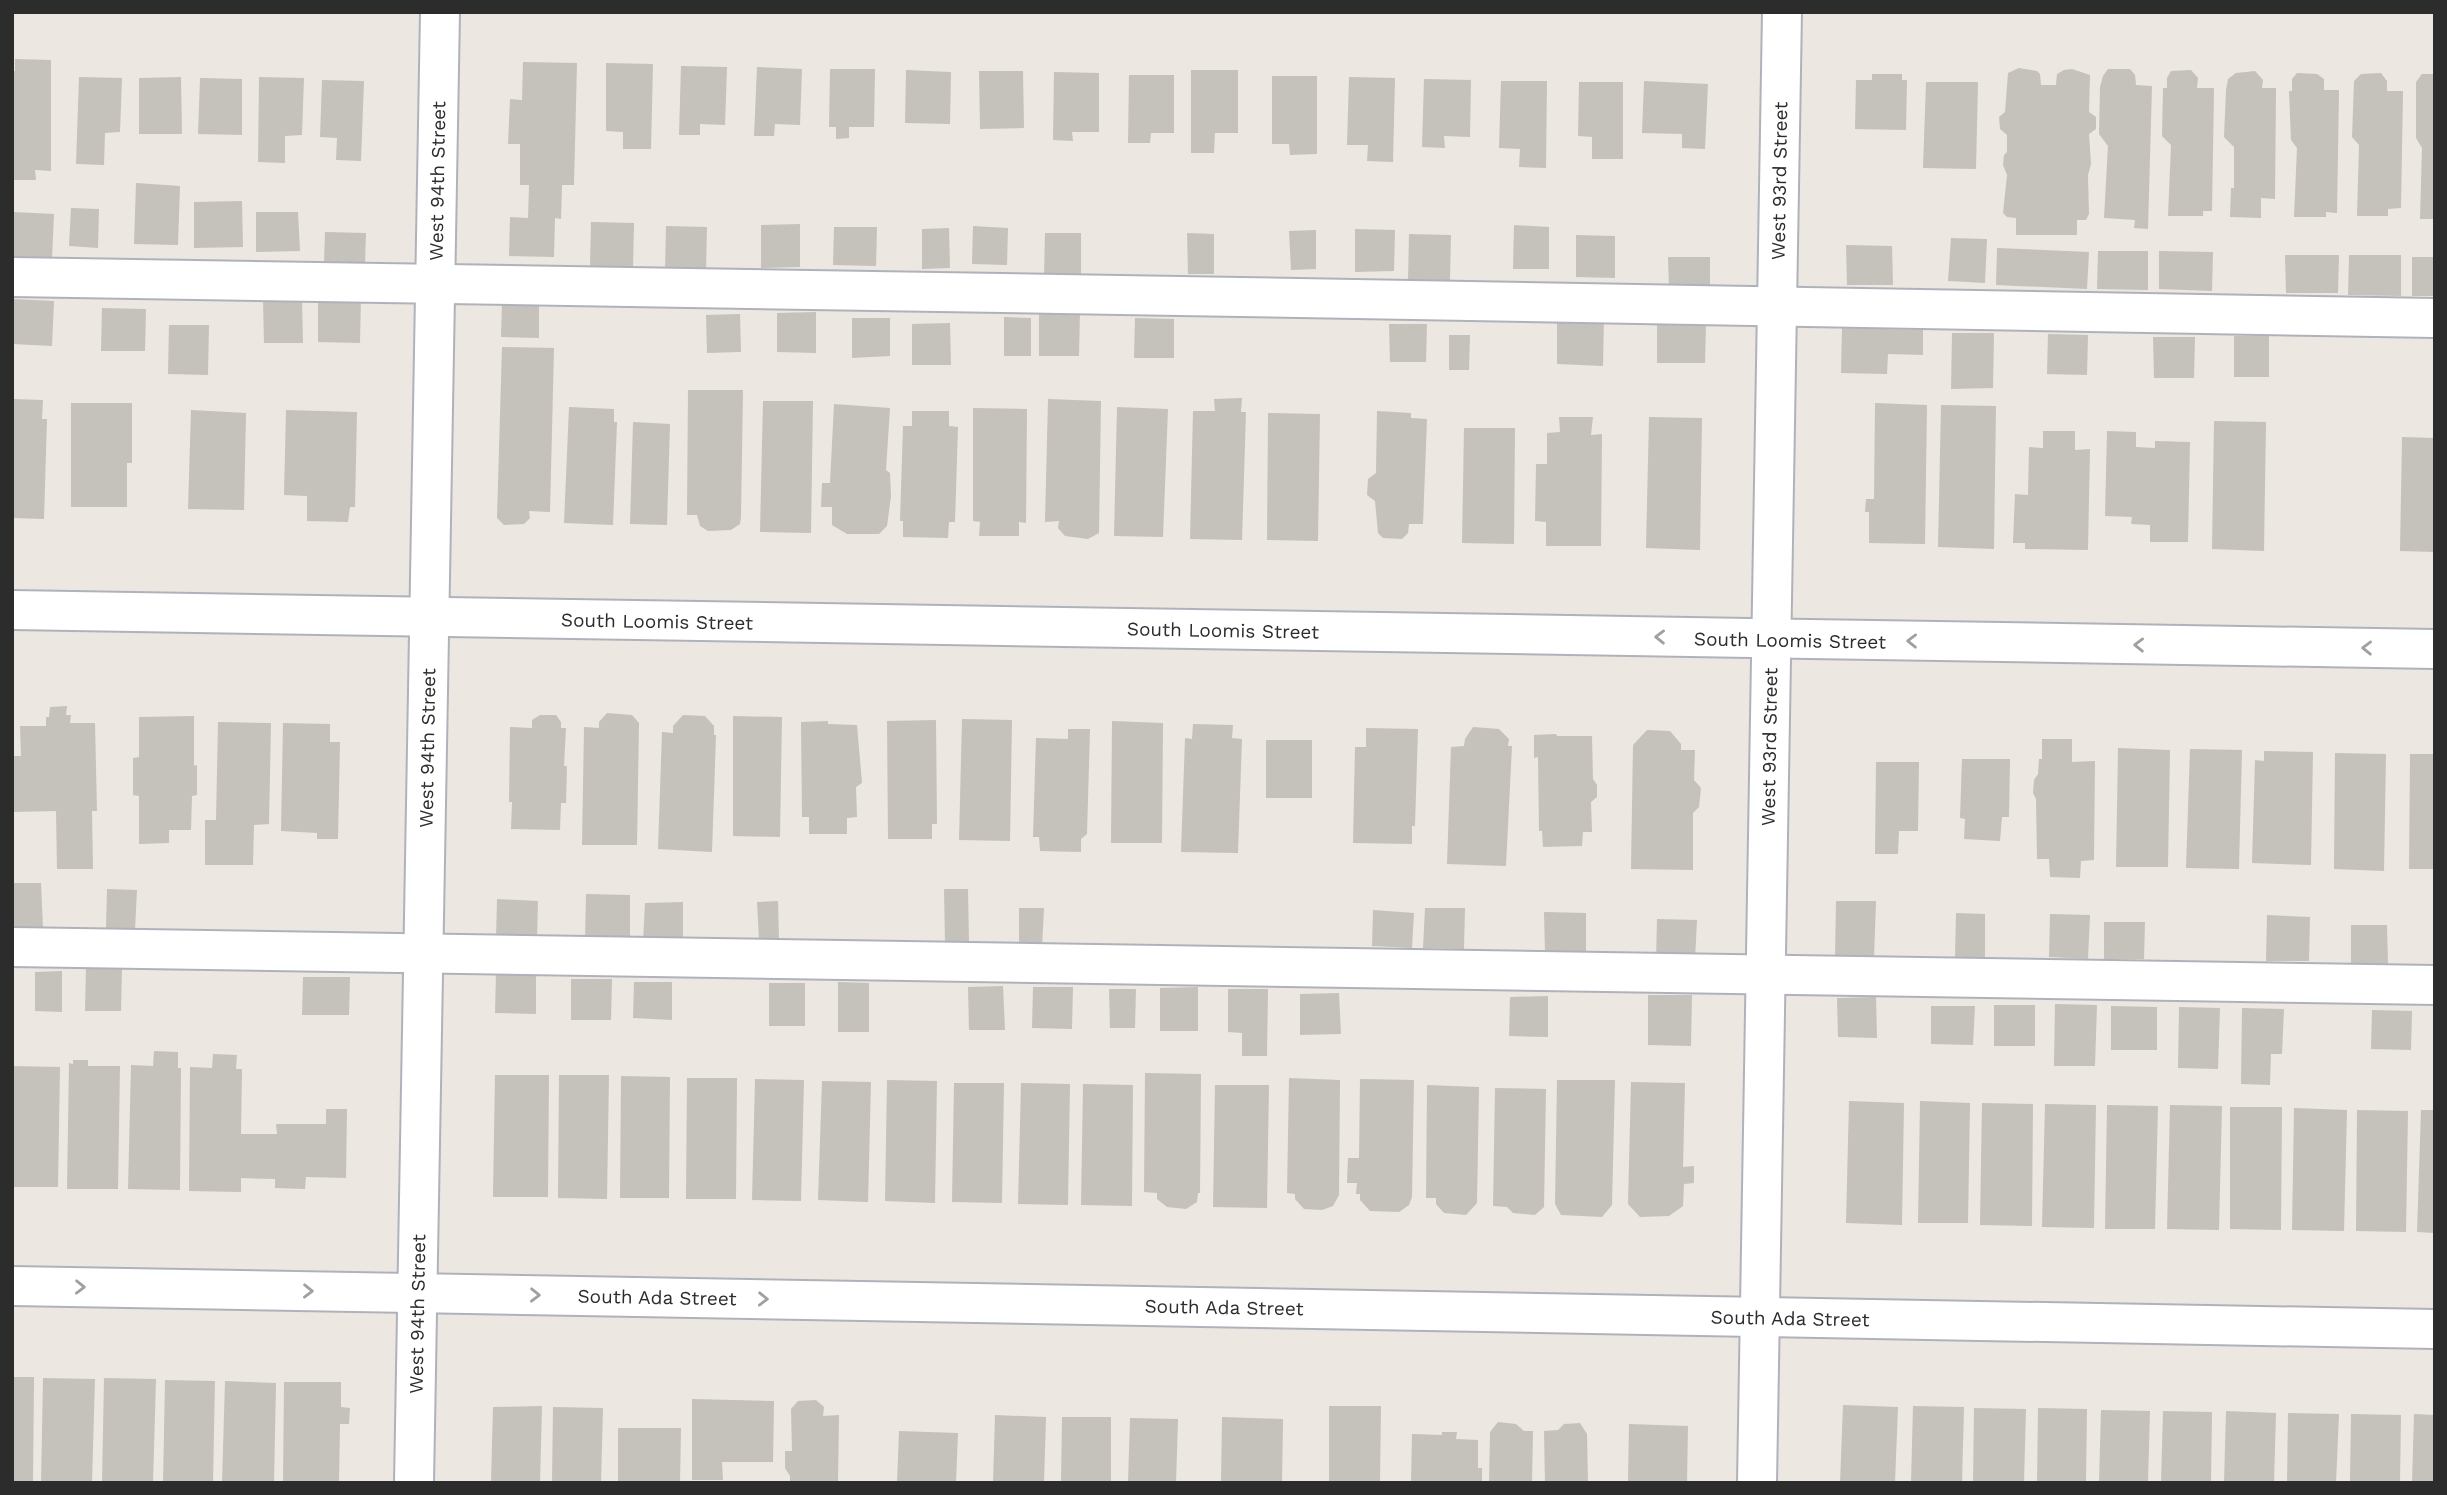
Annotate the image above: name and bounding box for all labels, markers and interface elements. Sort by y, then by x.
street label: West 94th Street [425,101,450,261]
street label: West 93rd Street [1767,102,1792,260]
street label: South Loomis Street [561,608,753,635]
street label: South Loomis Street [1127,617,1319,644]
street label: South Loomis Street [1694,627,1886,654]
one-way arrow [1654,630,1665,645]
one-way arrow [1906,634,1917,649]
one-way arrow [2133,637,2144,653]
one-way arrow [2361,641,2372,656]
street label: West 94th Street [415,668,440,828]
street label: West 93rd Street [1757,668,1782,826]
street label: West 94th Street [405,1234,430,1394]
one-way arrow [75,1280,86,1295]
one-way arrow [303,1284,314,1299]
street label: South Ada Street [577,1285,737,1310]
one-way arrow [531,1287,541,1303]
one-way arrow [758,1292,769,1307]
street label: South Ada Street [1144,1295,1304,1320]
street label: South Ada Street [1710,1306,1870,1331]

